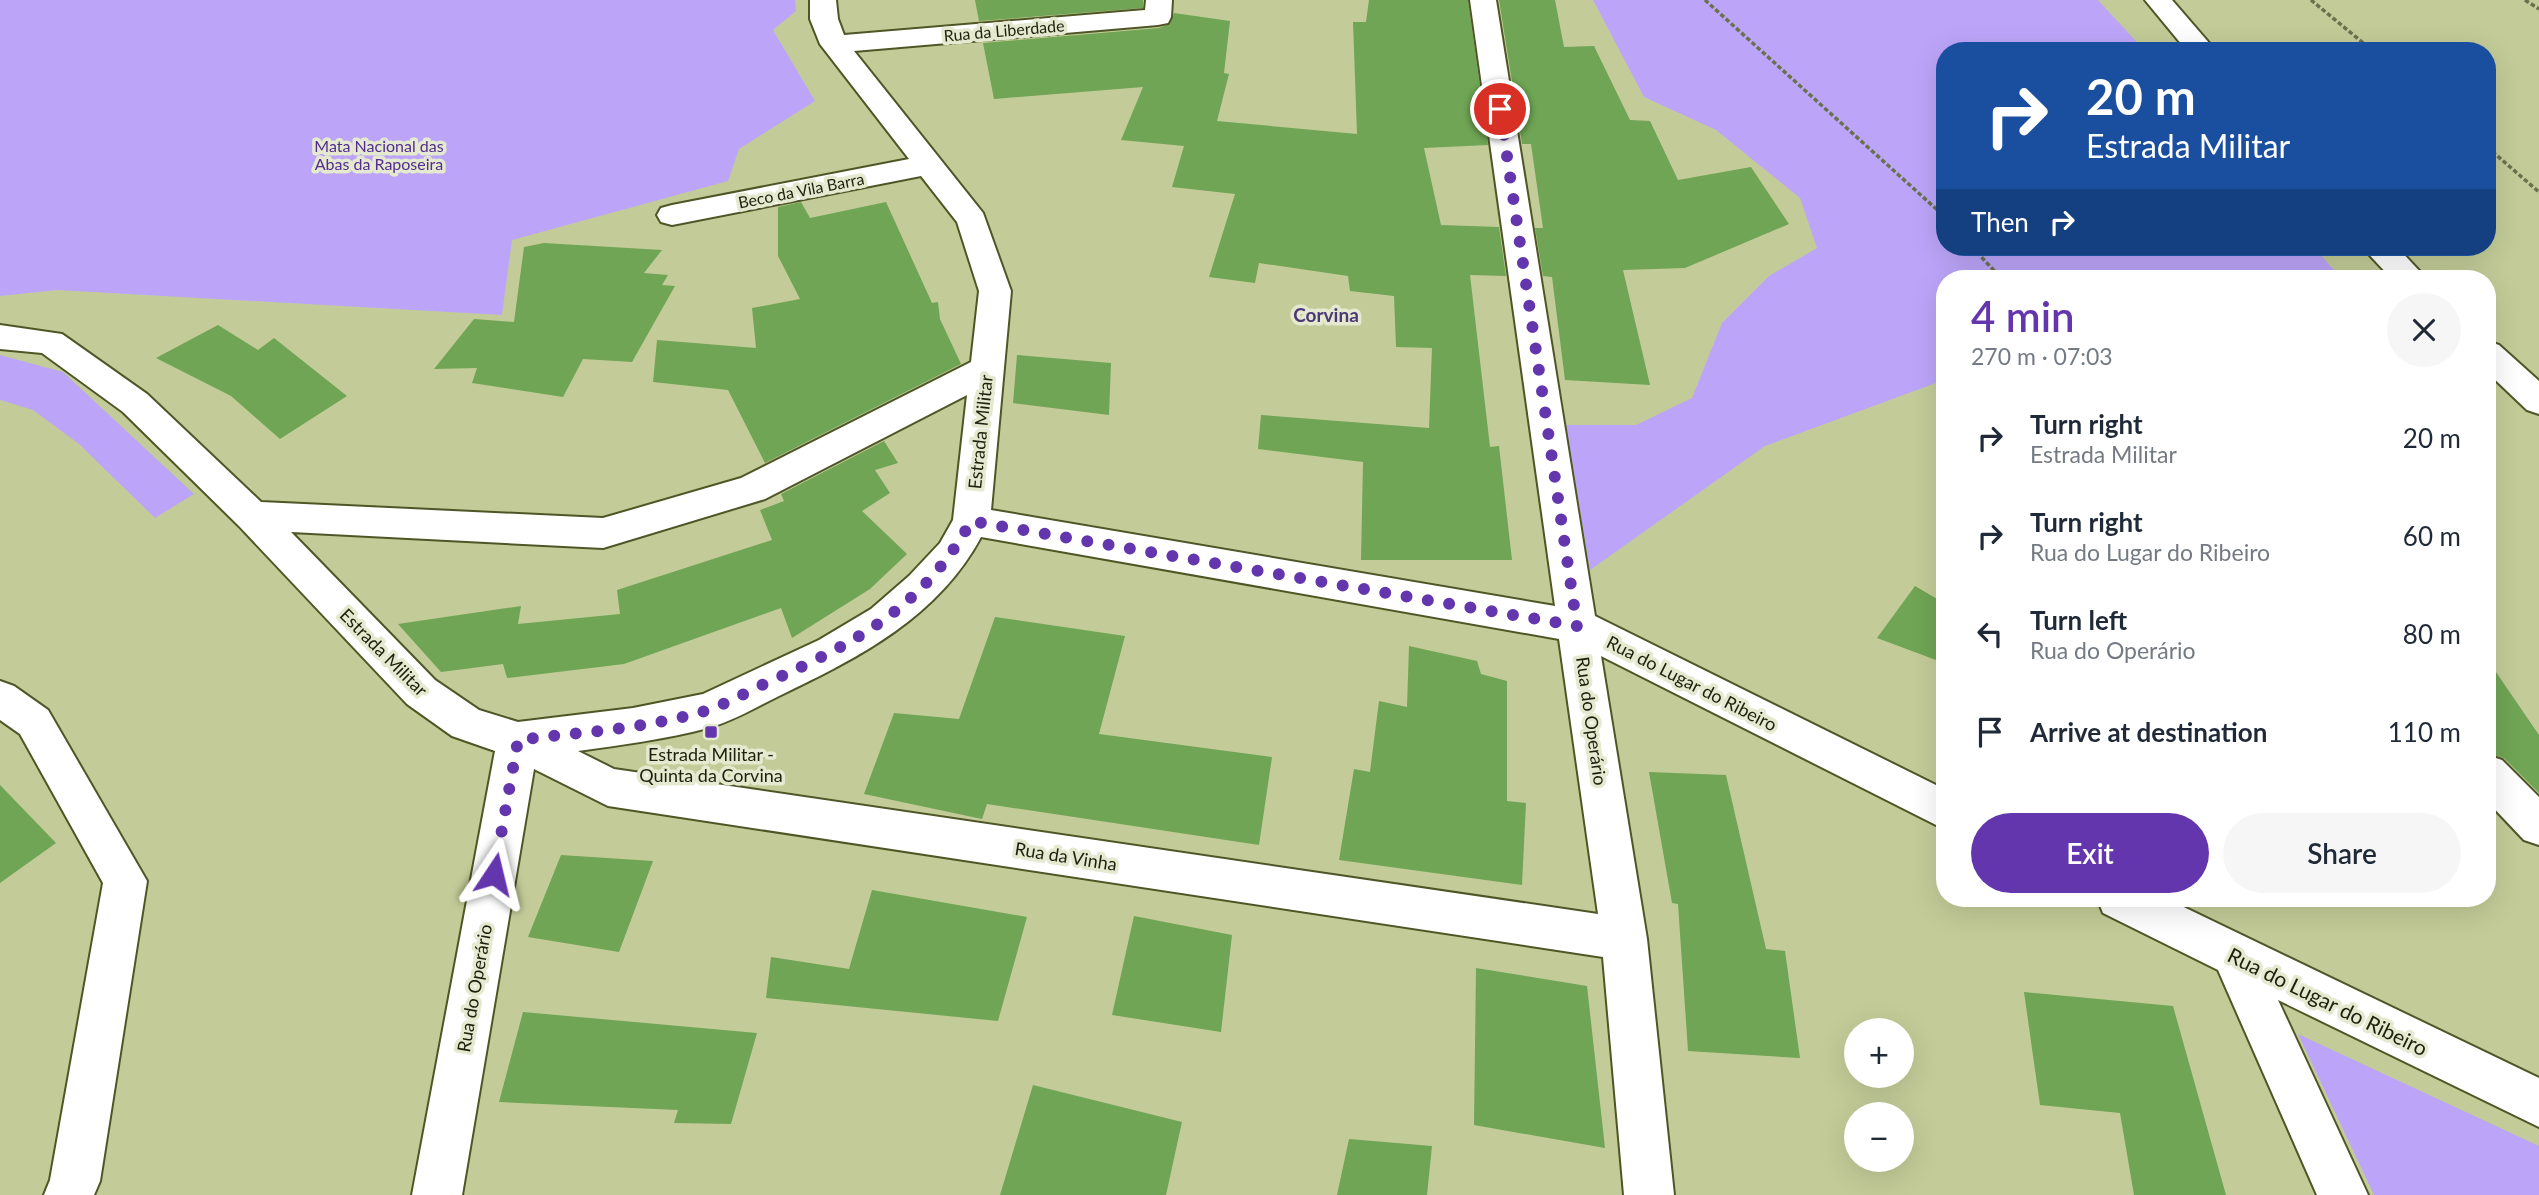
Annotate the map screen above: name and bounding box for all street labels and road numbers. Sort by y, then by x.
street label: Rua da Liberdade [943,15,1065,45]
street label: Beco da Vila Barra [736,168,866,212]
street label: Estrada Militar [963,373,997,490]
street label: Estrada Militar [336,604,433,701]
street label: Rua do Lugar do Ribeiro [1603,631,1781,735]
street label: Rua do Operário [1572,655,1612,787]
street label: Rua da Vinha [1013,837,1119,875]
street label: Rua do Operário [452,922,496,1054]
street label: Rua do Lugar do Ribeiro [2224,942,2432,1060]

